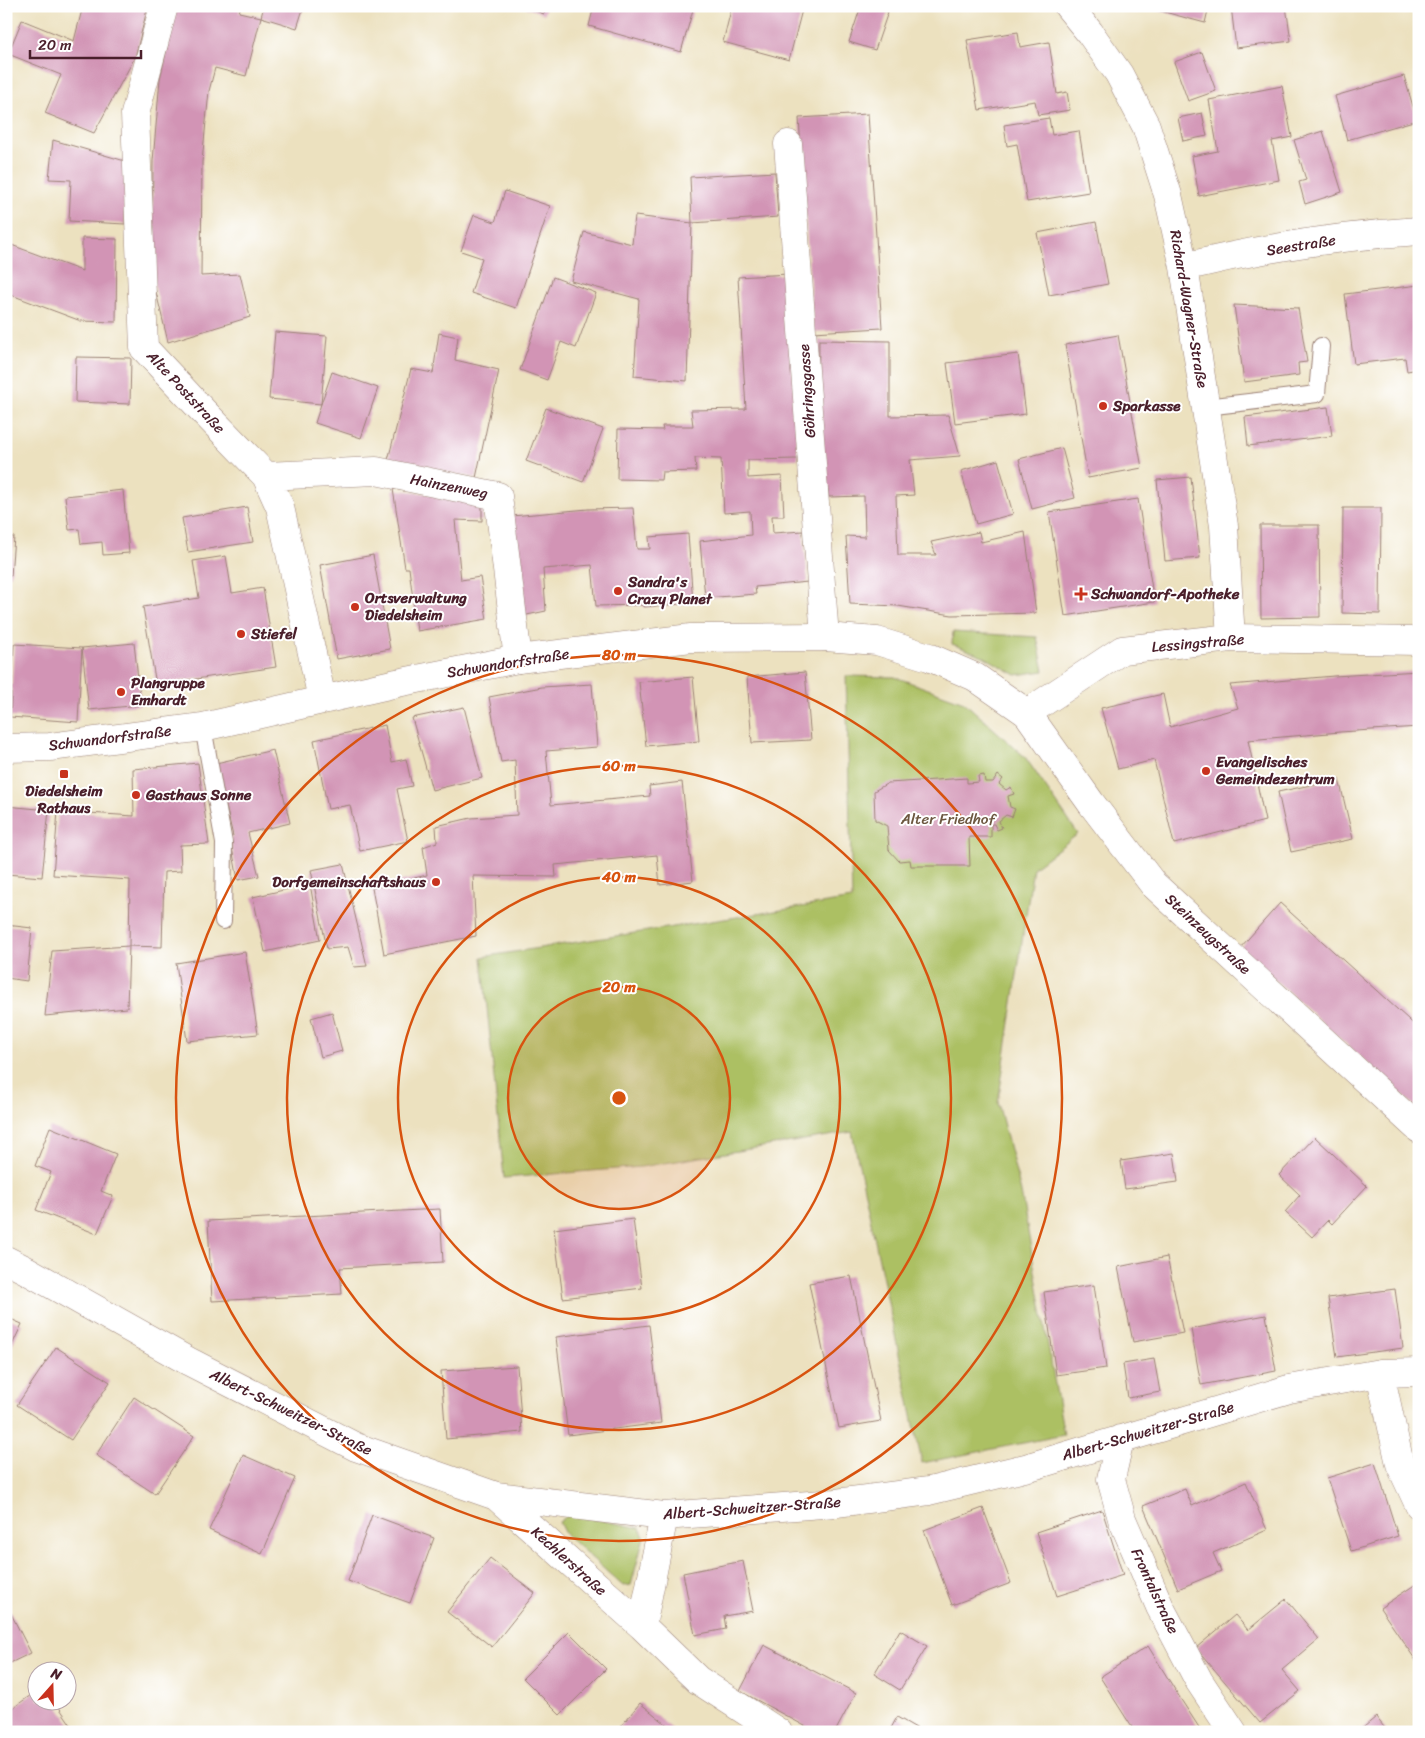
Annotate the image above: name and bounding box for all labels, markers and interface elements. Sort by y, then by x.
scale bar [30,28,141,60]
text: 20 m [38,32,72,58]
street label: Seestraße [1264,227,1338,263]
street label: Richard-Wagner-Straße [1162,228,1216,390]
street label: Alte Poststraße [140,343,232,440]
street label: Göhringsgasse [791,343,823,439]
place label: Sparkasse [1112,393,1181,419]
marker: Sparkasse [1097,400,1109,412]
street label: Hainzenweg [408,466,490,506]
place label: Sandra's Crazy Planet [627,569,713,612]
place label: Schwandorf-Apotheke [1090,581,1240,607]
place label: Ortsverwaltung Diedelsheim [364,585,467,628]
marker: Sandra's Crazy Planet [612,585,624,597]
marker: Schwandorf-Apotheke [1075,588,1087,600]
marker: Ortsverwaltung Diedelsheim [349,601,361,613]
place label: Stiefel [250,621,298,647]
street label: Lessingstraße [1151,626,1246,660]
marker: Stiefel [235,628,247,640]
street label: Schwandorfstraße [445,640,571,686]
text: 80 m [601,642,636,668]
place label: Plangruppe Emhardt [131,670,206,713]
marker: Plangruppe Emhardt [115,686,127,698]
street label: Schwandorfstraße [47,718,173,758]
place label: Evangelisches Gemeindezentrum [1215,749,1335,792]
text: 60 m [601,753,636,779]
marker: Evangelisches Gemeindezentrum [1200,765,1212,777]
marker: Diedelsheim Rathaus [58,768,70,780]
place label: Diedelsheim Rathaus [25,778,103,821]
place label: Gasthaus Sonne [145,782,252,808]
marker: Gasthaus Sonne [130,789,142,801]
park label: Alter Friedhof [900,806,997,832]
text: 40 m [601,864,637,890]
place label: Dorfgemeinschaftshaus [272,869,427,895]
marker: Dorfgemeinschaftshaus [430,876,442,888]
street label: Steinzeugstraße [1159,887,1257,981]
text: 20 m [601,974,636,1000]
centre of rings [610,1089,628,1107]
street label: Albert-Schweitzer-Straße [204,1361,377,1463]
street label: Albert-Schweitzer-Straße [1058,1394,1238,1468]
street label: Albert-Schweitzer-Straße [661,1489,842,1527]
street label: Kechlerstraße [525,1520,613,1603]
street label: Frontalstraße [1124,1544,1186,1639]
north arrow [28,1660,78,1710]
text: N [47,1661,65,1688]

